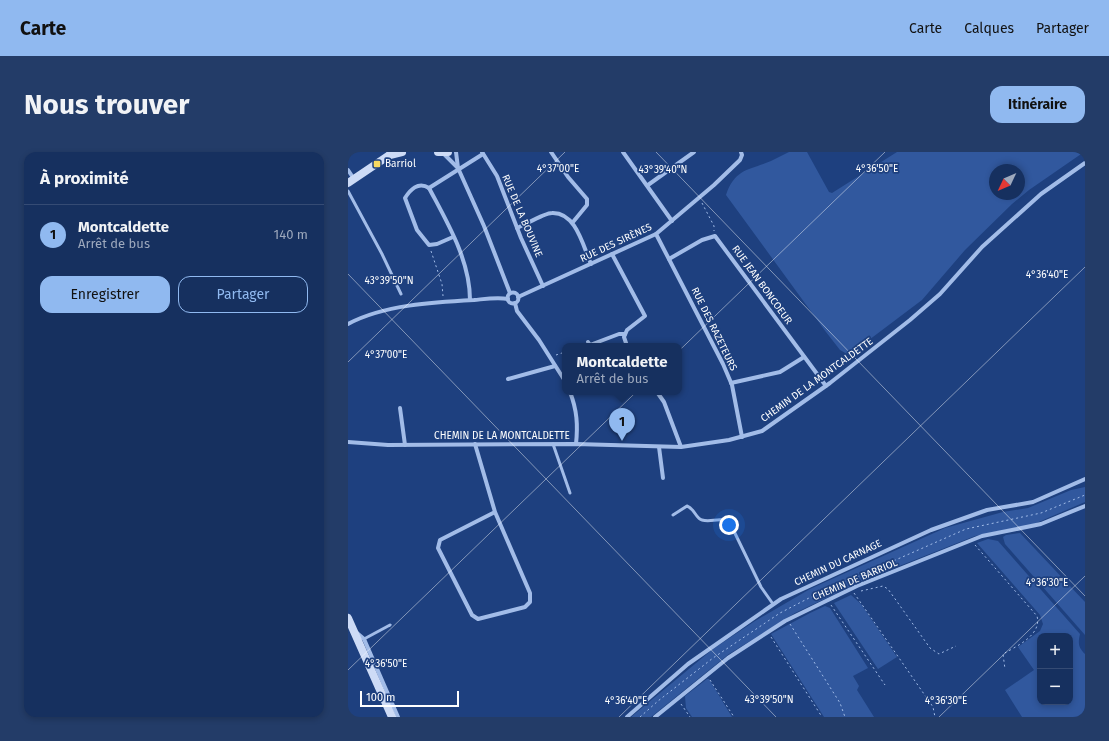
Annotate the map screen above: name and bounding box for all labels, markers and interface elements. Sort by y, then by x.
text: Carte [20,17,66,40]
text: Carte [909,20,942,37]
text: Calques [964,20,1014,37]
text: Partager [1036,20,1089,37]
button: Itinéraire [990,86,1085,123]
text: Nous trouver [24,88,189,121]
place label: Barriol [385,158,416,170]
marker: Barriol [372,159,382,169]
text: 4°37'00"E [537,163,579,175]
text: 4°36'50"E [856,163,898,175]
text: 43°39'40"N [639,164,687,176]
north arrow [989,164,1025,200]
text: À proximité [40,168,129,189]
street label: RUE DE LA BOUVINE [499,173,545,259]
text: Montcaldette [78,218,169,236]
street label: RUE DES SIRÈNES [577,219,654,265]
text: 1 [50,227,56,242]
text: 140 m [274,227,308,242]
text: Arrêt de bus [78,236,150,251]
street label: RUE JEAN BONCOEUR [729,243,795,327]
text: 4°36'40"E [1026,269,1068,281]
text: 43°39'50"N [365,275,414,287]
button: Enregistrer [40,276,170,313]
button: Partager [178,276,308,313]
street label: RUE DES RAZETEURS [689,285,740,373]
street label: CHEMIN DE LA MONTCALDETTE [759,335,875,425]
popup [562,343,682,395]
text: 4°37'00"E [365,349,407,361]
text: Montcaldette [576,353,668,371]
text: Arrêt de bus [576,371,648,386]
pin: 1 [609,408,635,441]
street label: CHEMIN DE LA MONTCALDETTE [434,430,570,442]
your location [719,515,739,535]
street label: CHEMIN DU CARNAGE [792,537,884,589]
street label: CHEMIN DE BARRIOL [811,557,899,603]
text: 4°36'30"E [1026,577,1068,589]
map controls [1037,633,1073,705]
button: + [1037,633,1073,669]
text: 4°36'50"E [365,658,407,670]
button: − [1037,669,1073,705]
scale bar [360,689,459,708]
text: 100 m [366,691,395,704]
text: 43°39'50"N [745,694,794,706]
text: 4°36'40"E [605,695,647,707]
text: 4°36'30"E [925,695,967,707]

